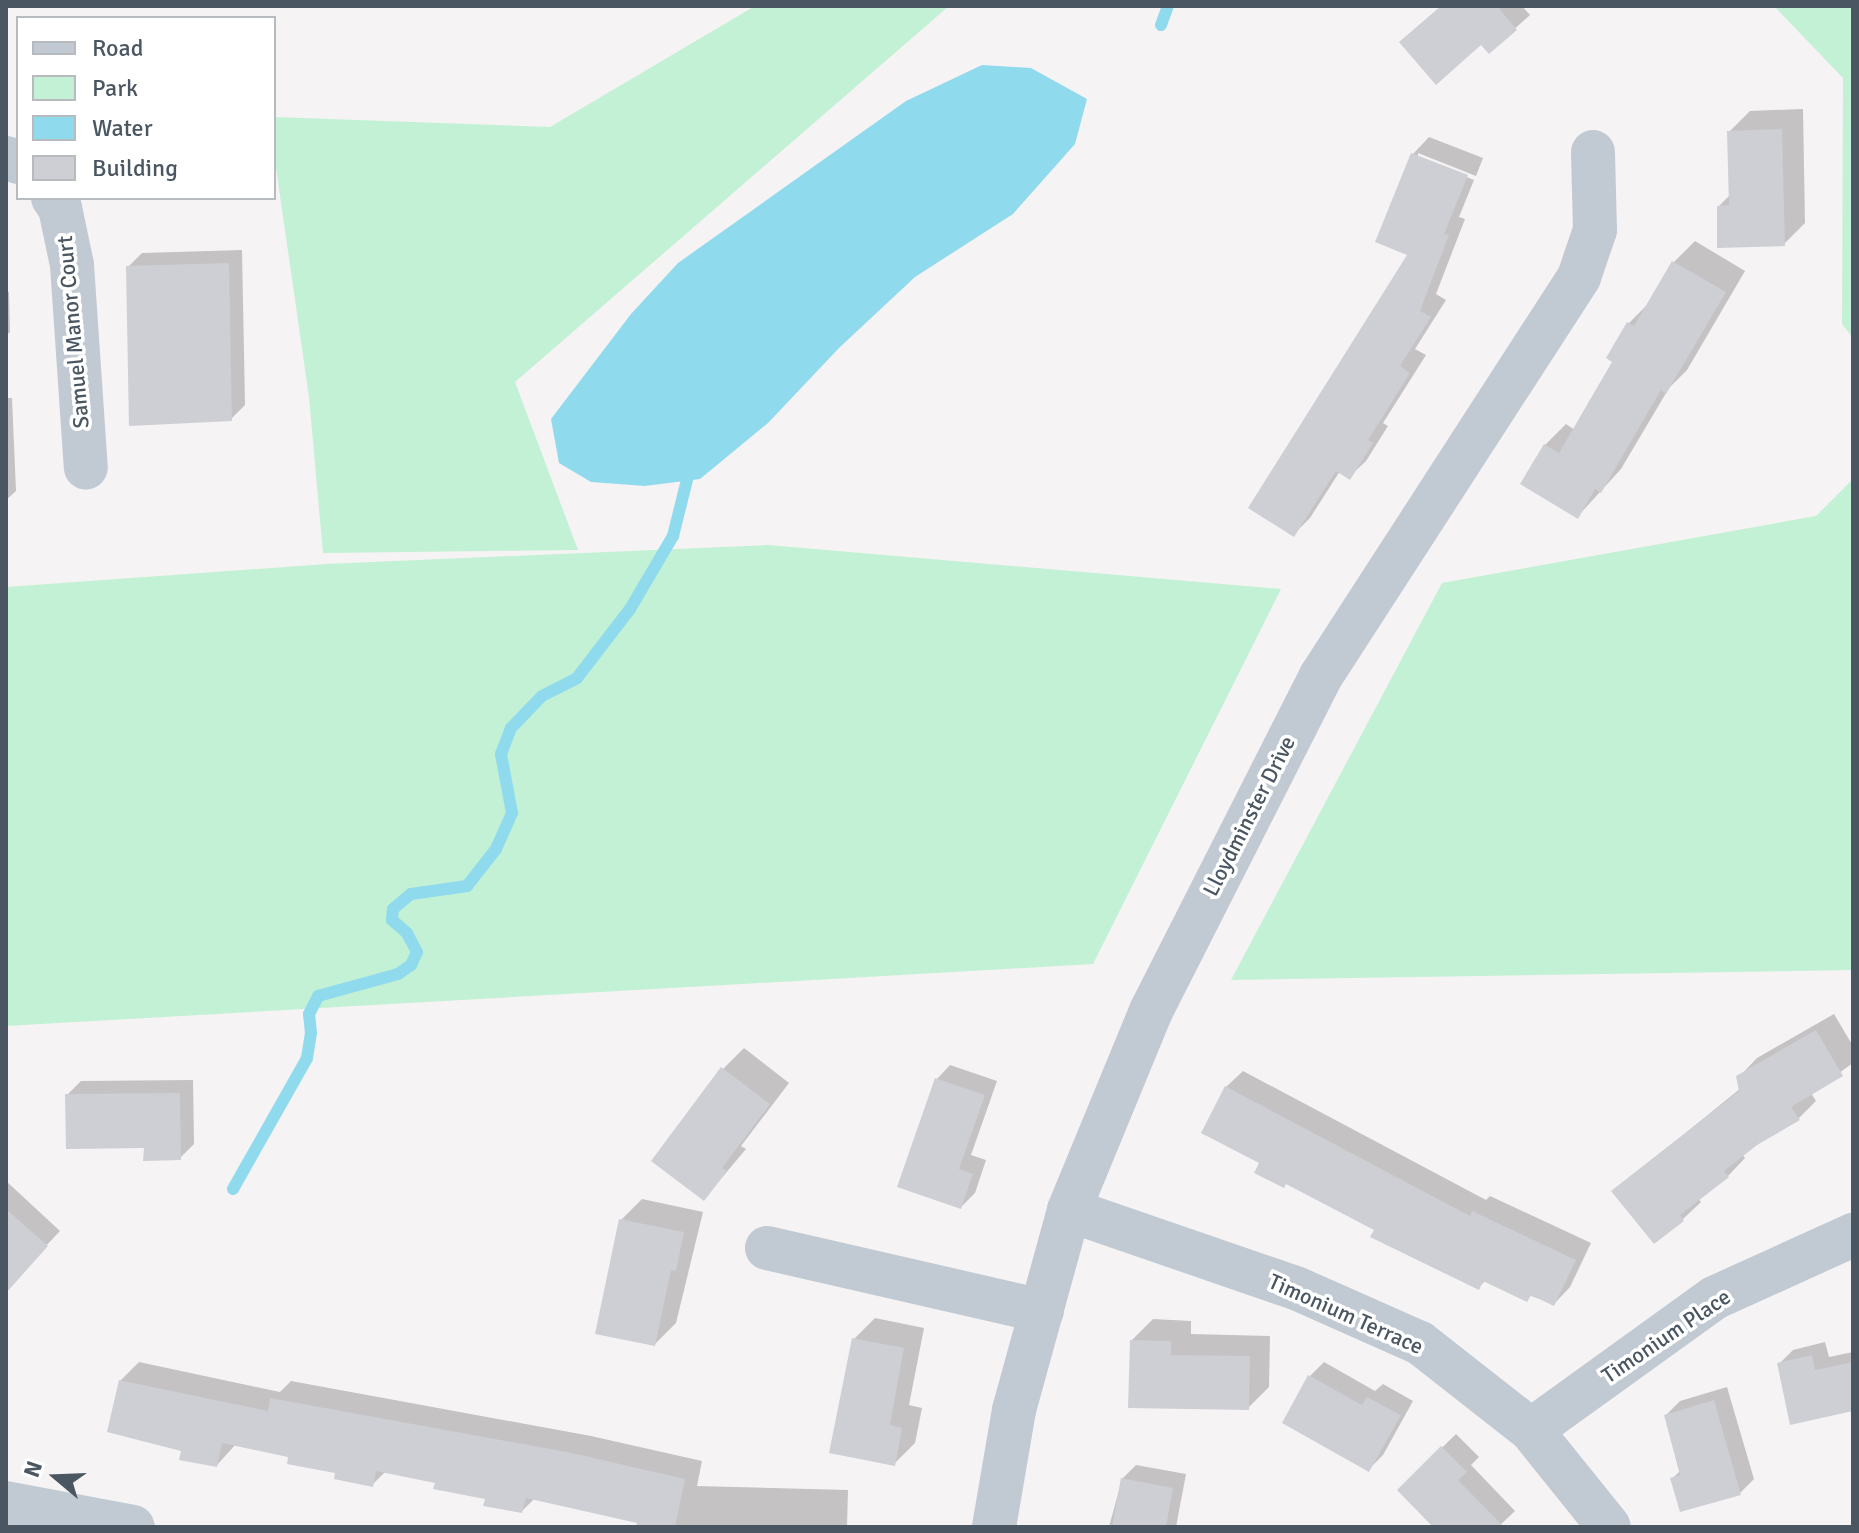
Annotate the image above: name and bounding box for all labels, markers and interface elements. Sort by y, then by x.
legend [16,16,276,200]
text: Road [92,33,143,63]
text: Park [92,73,138,103]
text: Water [92,113,152,143]
text: Building [92,153,178,183]
street label: Samuel Manor Court [51,235,95,429]
street label: Lloydminster Drive [1197,732,1301,900]
street label: Timonium Terrace [1265,1268,1427,1360]
street label: Timonium Place [1597,1283,1735,1389]
north arrow [16,1437,96,1517]
text: N [18,1457,48,1481]

